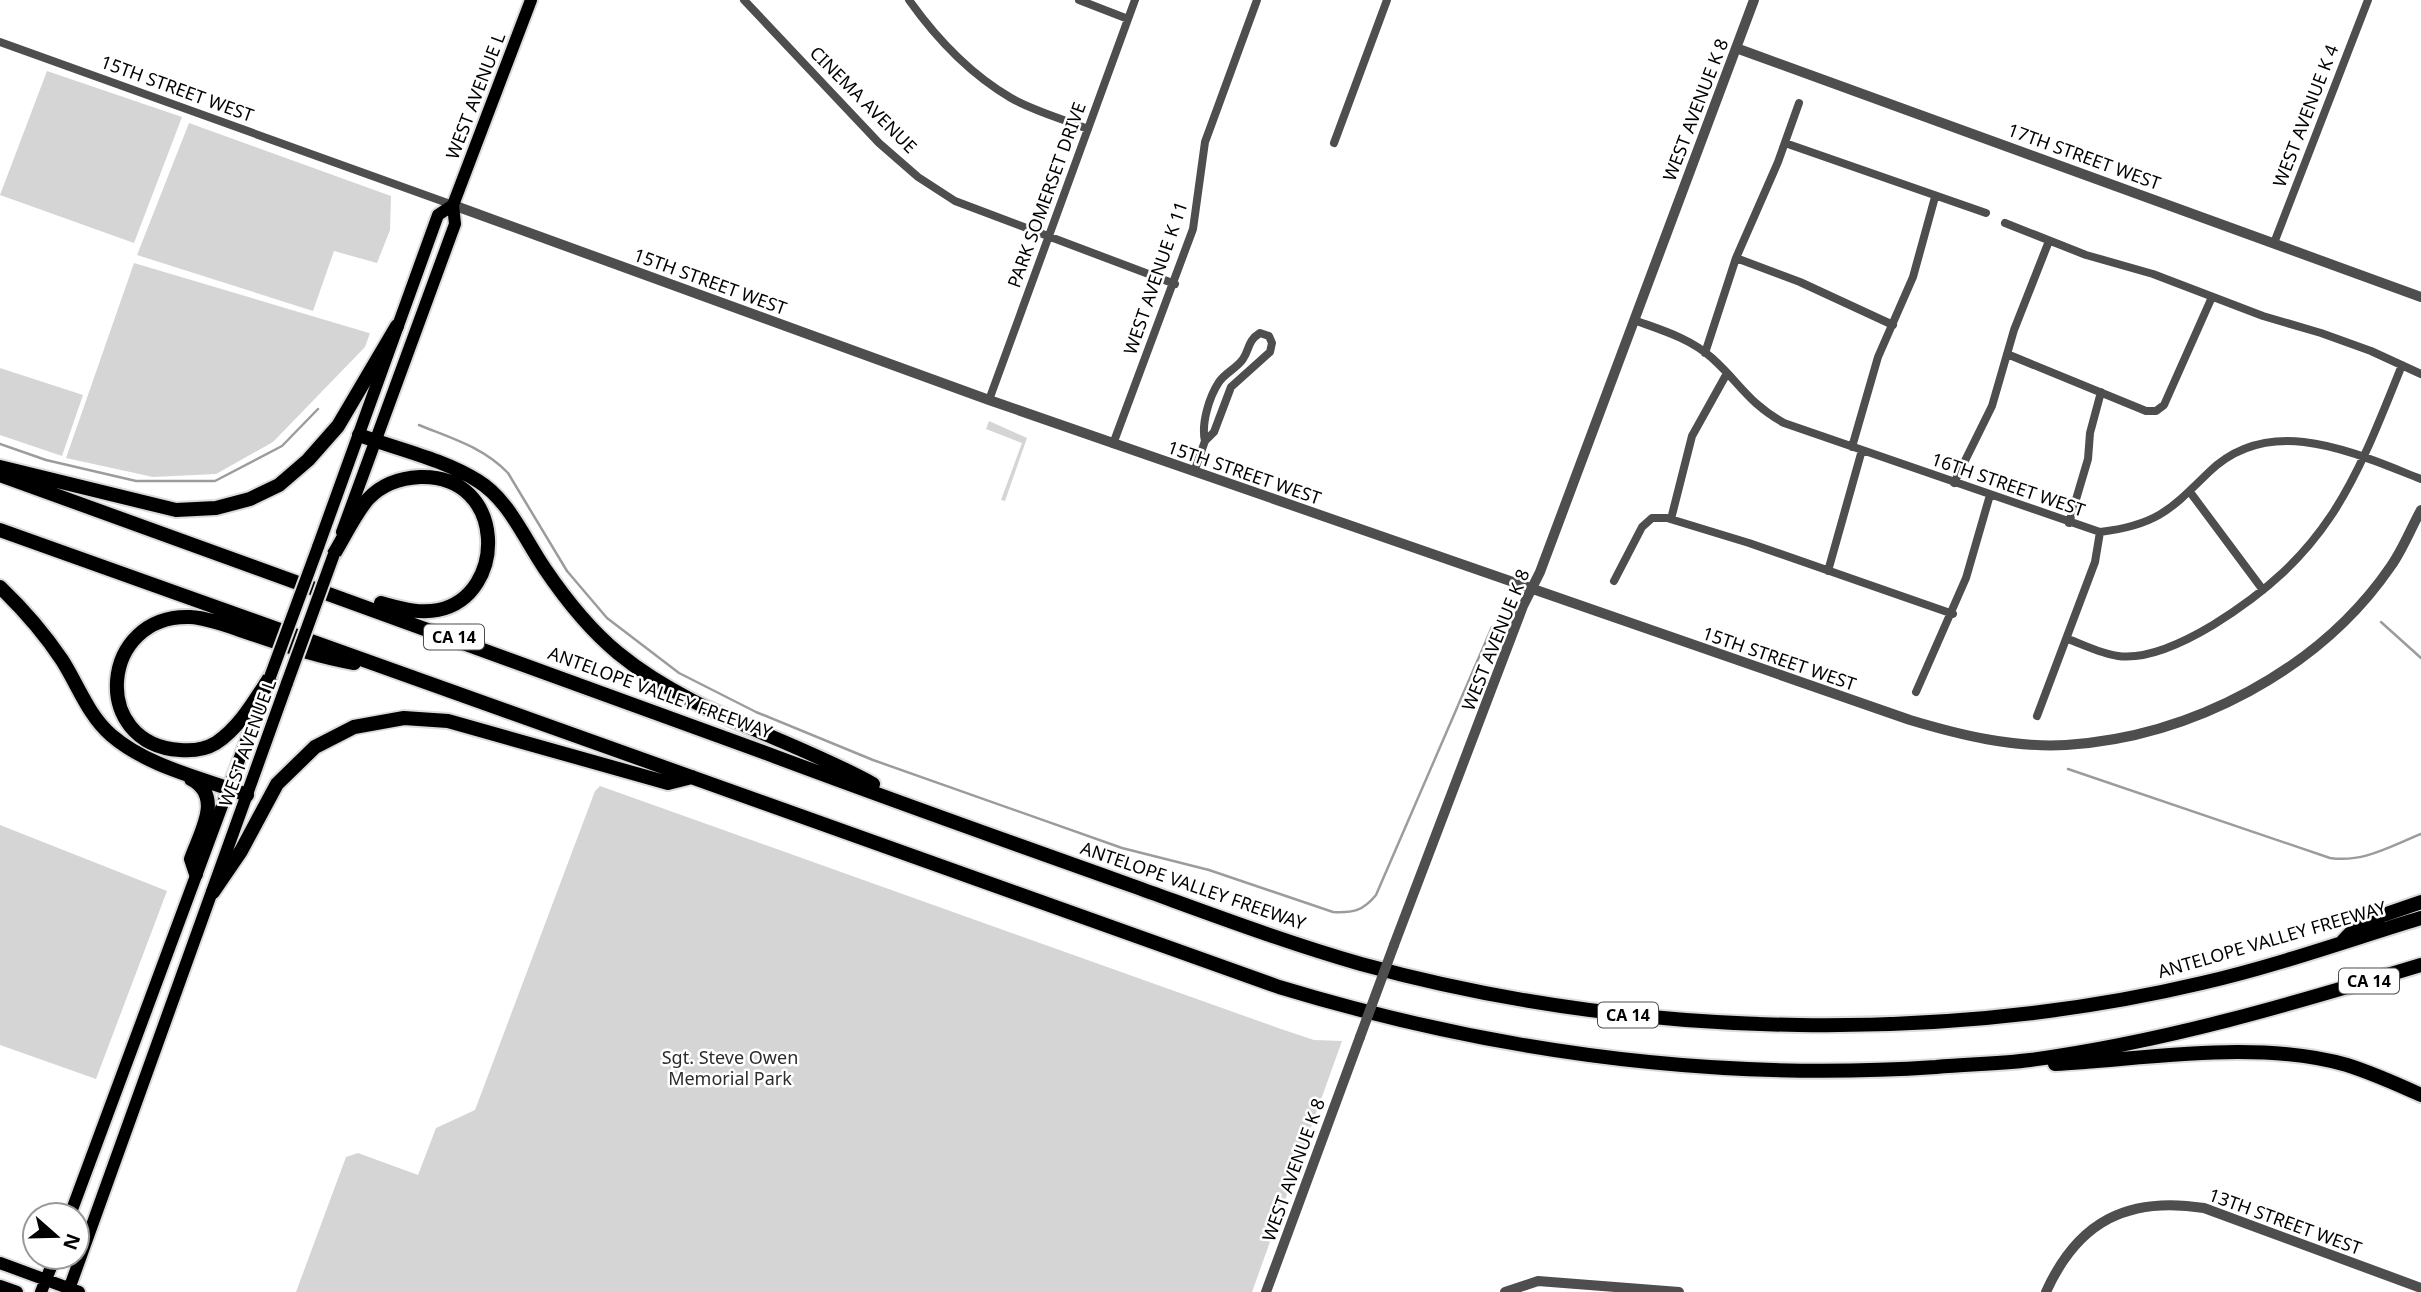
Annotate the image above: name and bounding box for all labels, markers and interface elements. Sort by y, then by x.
street label: WEST AVENUE L [440,29,510,162]
street label: WEST AVENUE K 8 [1657,35,1733,184]
street label: CINEMA AVENUE [805,41,922,158]
street label: WEST AVENUE K 4 [2267,41,2343,190]
street label: 15TH STREET WEST [98,49,257,127]
street label: PARK SOMERSET DRIVE [1001,99,1091,291]
street label: 17TH STREET WEST [2005,117,2164,195]
street label: WEST AVENUE K 11 [1118,198,1193,358]
street label: 15TH STREET WEST [631,242,790,320]
street label: 15TH STREET WEST [1164,434,1324,510]
street label: 16TH STREET WEST [1928,446,2088,522]
street label: WEST AVENUE K 8 [1456,565,1534,714]
street label: 15TH STREET WEST [1699,620,1859,696]
road number: CA 14 [424,624,484,650]
street label: ANTELOPE VALLEY FREEWAY [545,640,776,744]
street label: WEST AVENUE L [213,676,281,810]
street label: ANTELOPE VALLEY FREEWAY [1078,835,1310,935]
street label: ANTELOPE VALLEY FREEWAY [2155,895,2389,983]
road number: CA 14 [2339,968,2399,993]
road number: CA 14 [1598,1002,1658,1028]
park label: Sgt. Steve Owen Memorial Park [662,1045,798,1090]
street label: WEST AVENUE K 8 [1256,1095,1330,1245]
street label: 13TH STREET WEST [2206,1182,2365,1260]
north arrow [21,1201,91,1271]
text: N [57,1230,87,1254]

